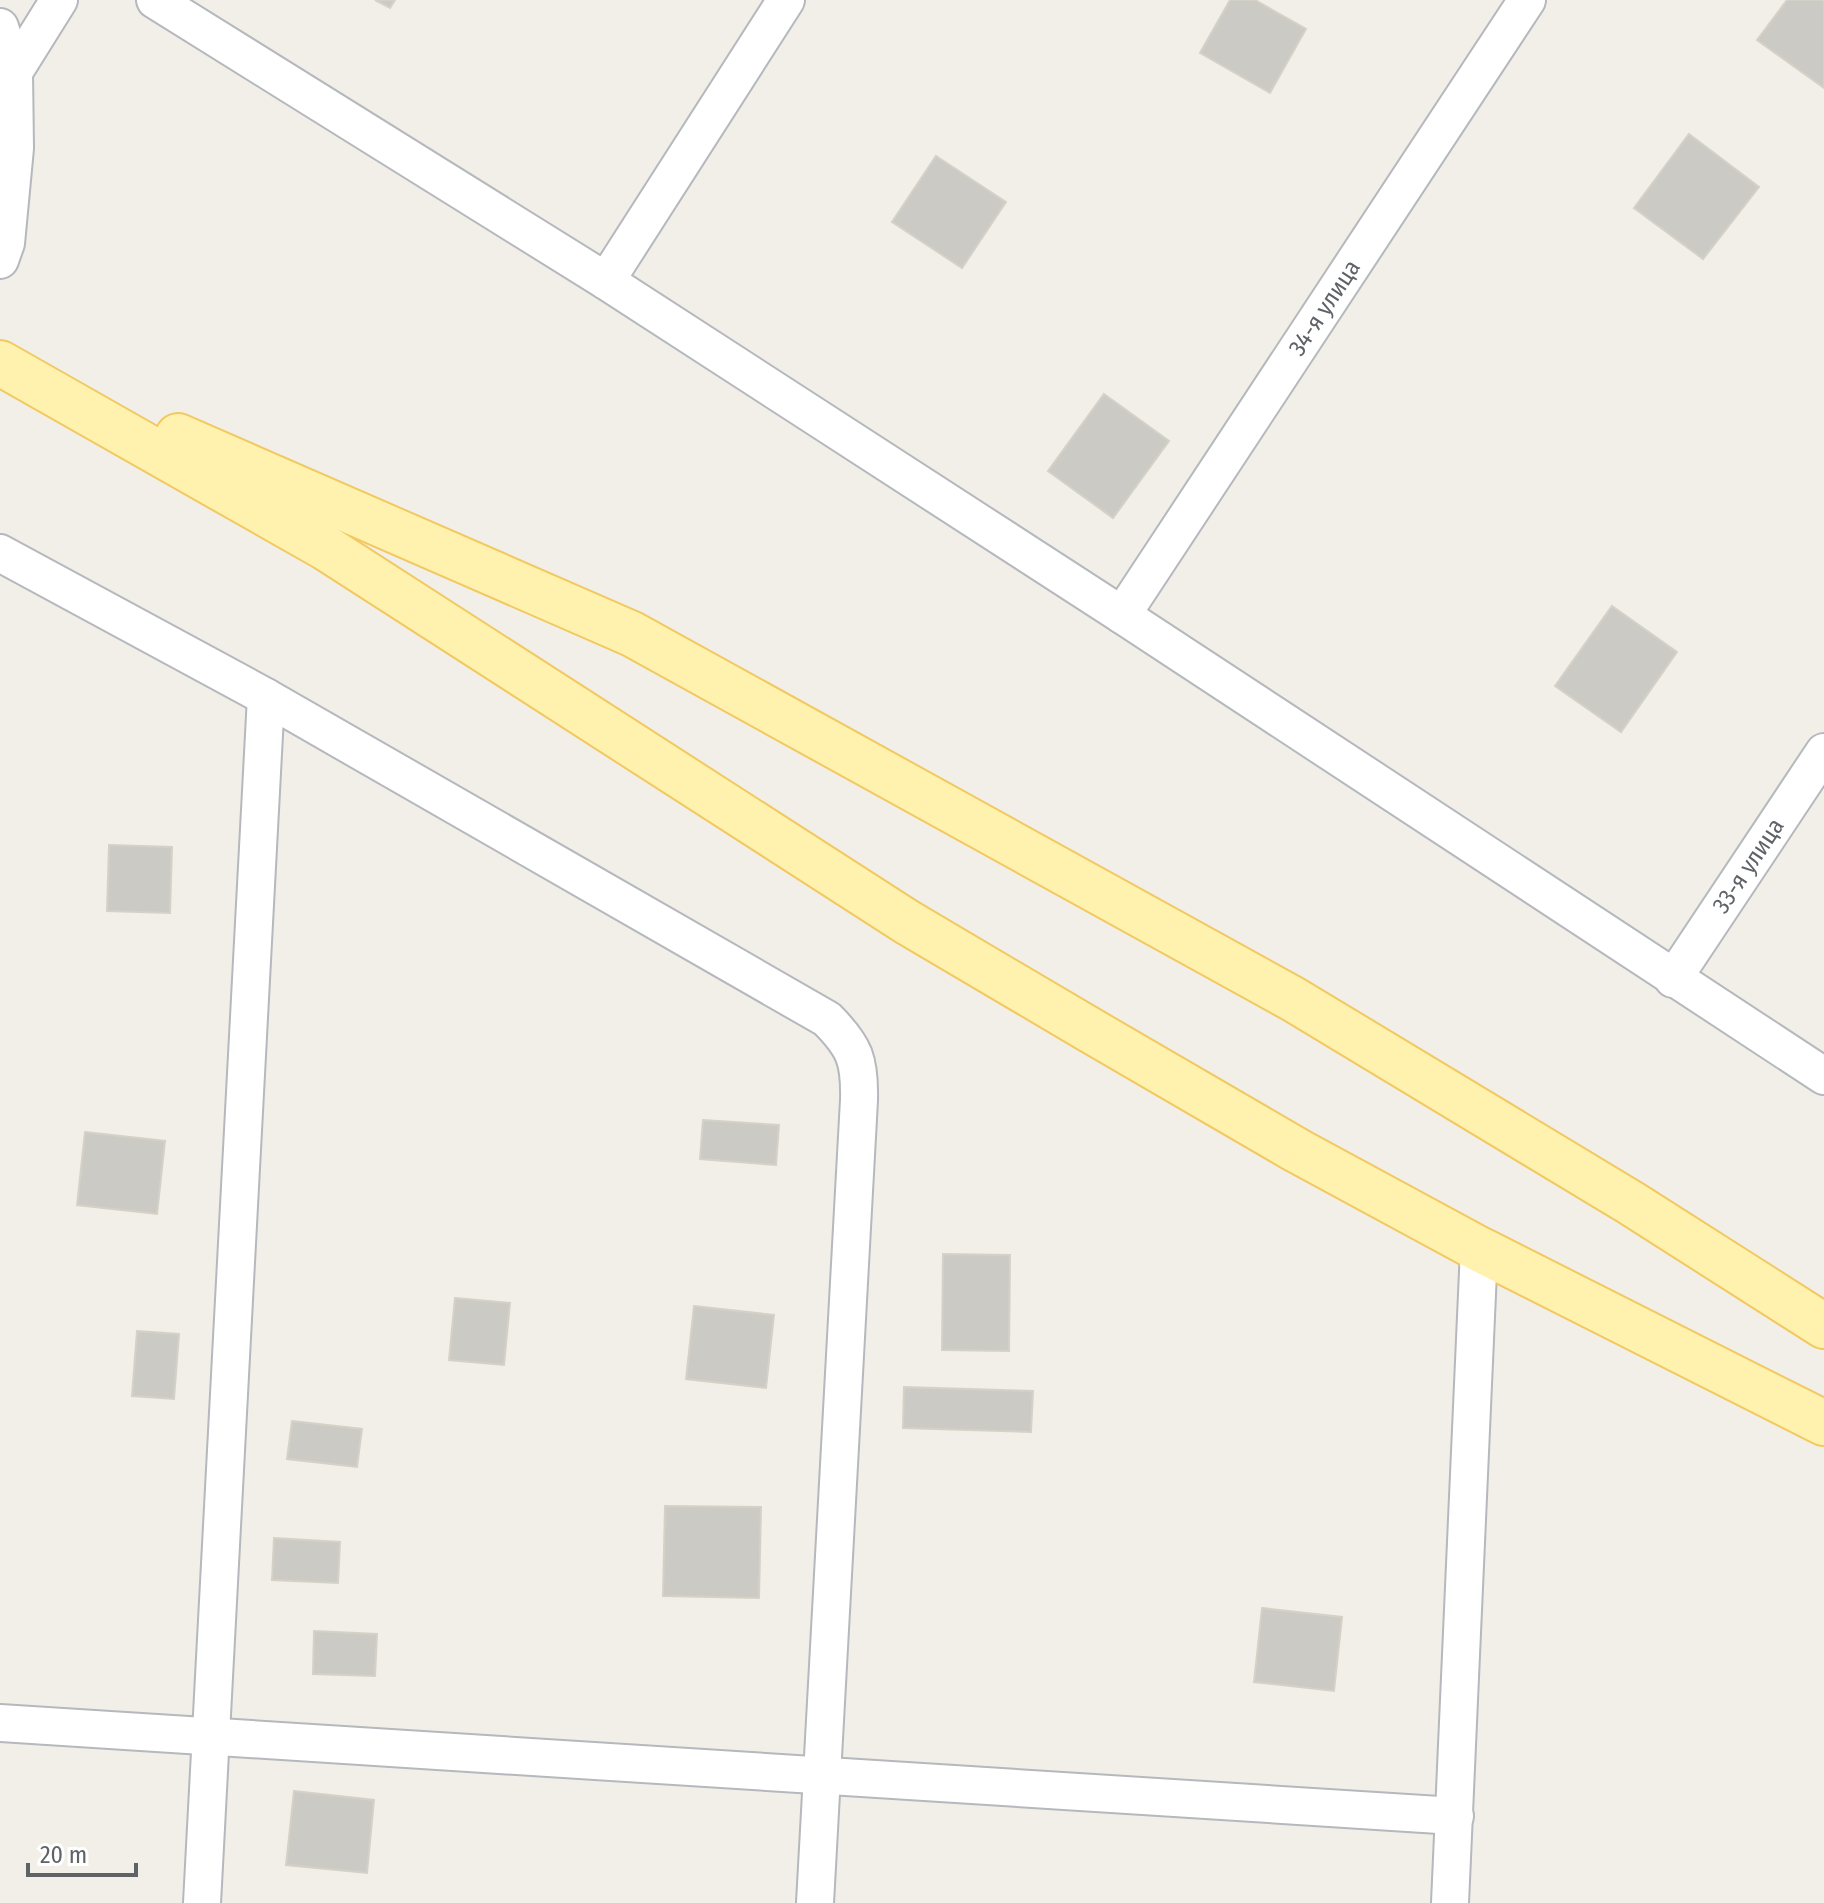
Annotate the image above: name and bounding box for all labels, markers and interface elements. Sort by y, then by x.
street label: 34-я улица [1283,255,1366,361]
street label: 33-я улица [1707,813,1790,918]
scale bar [28,1827,136,1877]
text: 20 m [40,1841,87,1869]

